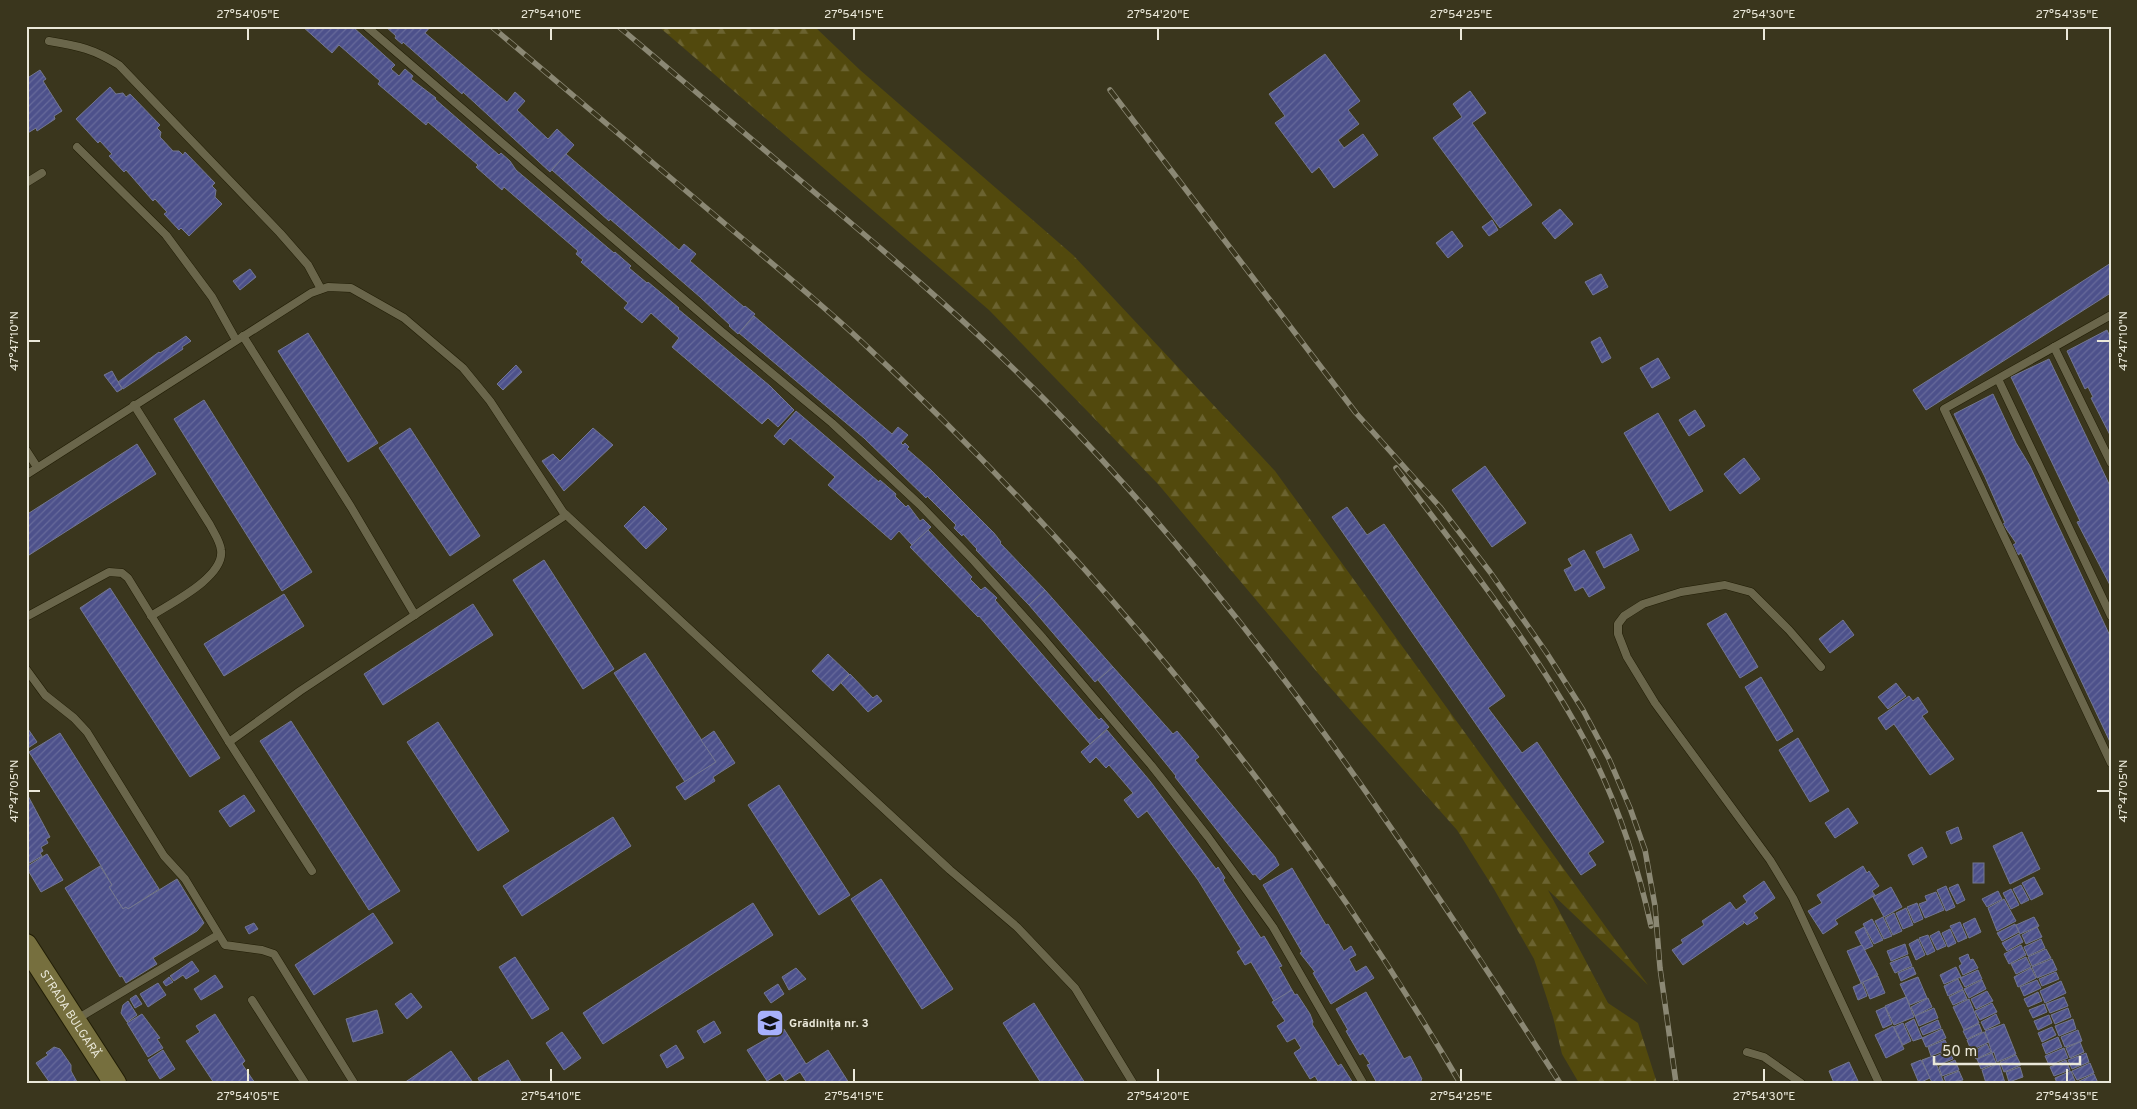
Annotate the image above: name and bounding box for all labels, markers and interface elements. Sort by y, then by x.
text: 27°54'05"E [216,7,280,23]
text: 27°54'10"E [521,7,581,23]
text: 27°54'15"E [824,7,884,23]
text: 27°54'20"E [1126,7,1190,23]
text: 27°54'25"E [1430,7,1492,23]
text: 27°54'30"E [1733,7,1795,23]
text: 27°54'35"E [2036,7,2098,23]
text: 47°47'10"N [7,311,23,371]
text: 47°47'10"N [2116,311,2132,371]
text: 47°47'05"N [7,759,23,823]
text: 47°47'05"N [2116,759,2132,823]
street label: STRADA BULGARĂ [35,967,104,1062]
school or university icon: Grădinița nr. 3 [755,1008,785,1038]
place label: Grădinița nr. 3 [789,1016,869,1032]
scale bar [1934,1034,2081,1066]
text: 50 m [1942,1043,1977,1062]
text: 27°54'05"E [216,1089,280,1105]
text: 27°54'10"E [521,1089,581,1105]
text: 27°54'15"E [824,1089,884,1105]
text: 27°54'20"E [1126,1089,1190,1105]
text: 27°54'25"E [1430,1089,1492,1105]
text: 27°54'30"E [1733,1089,1795,1105]
text: 27°54'35"E [2036,1089,2098,1105]

